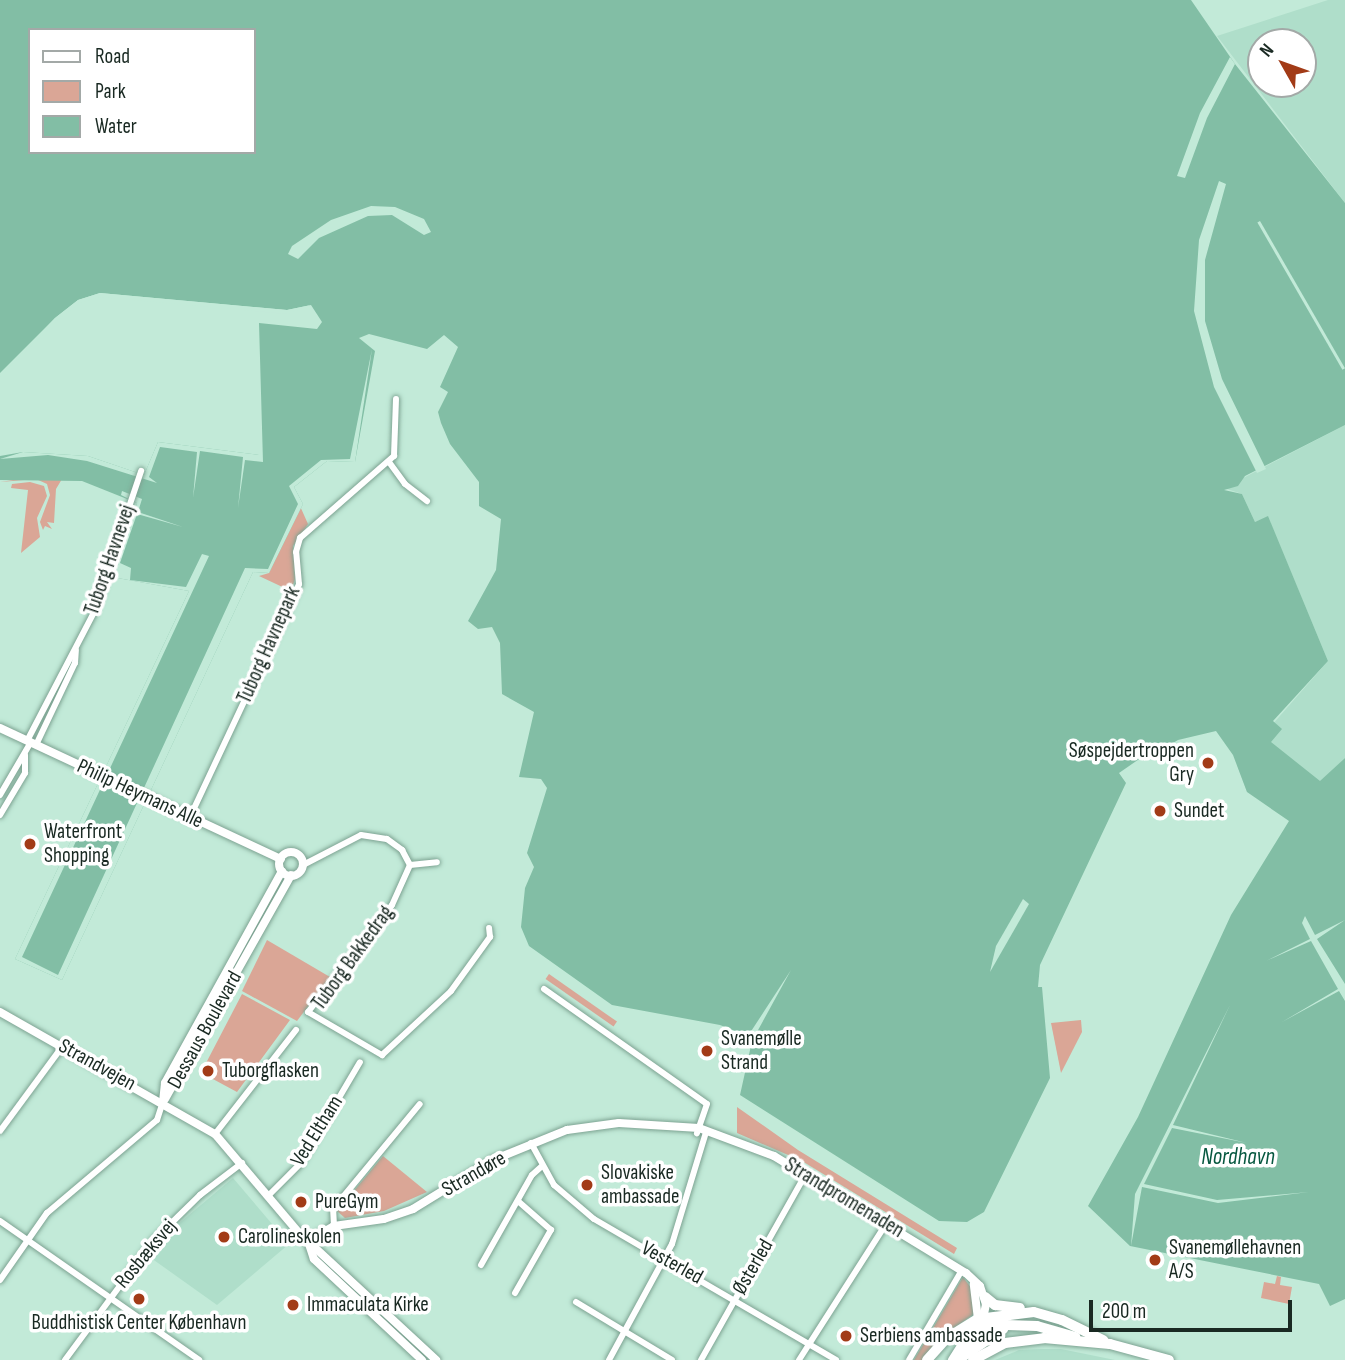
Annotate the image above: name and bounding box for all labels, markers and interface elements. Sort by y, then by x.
legend [28,28,256,154]
north arrow [1247,28,1317,98]
text: N [1255,39,1279,62]
text: Road [95,44,130,69]
text: Park [95,79,126,104]
text: Water [95,114,137,139]
street label: Tuborg Havnevej [79,502,141,618]
street label: Tuborg Havnepark [232,583,306,707]
place label: Søspejdertroppen Gry [1069,738,1194,788]
street label: Philip Heymans Alle [73,754,207,834]
marker: Søspejdertroppen Gry [1200,755,1216,771]
place label: Sundet [1174,798,1224,824]
marker: Sundet [1152,803,1168,819]
place label: Waterfront Shopping [44,819,122,869]
marker: Waterfront Shopping [22,836,38,852]
street label: Tuborg Bakkedrag [307,901,399,1015]
street label: Dessaus Boulevard [162,967,248,1093]
place label: Svanemølle Strand [721,1026,802,1076]
street label: Strandvejen [54,1033,140,1097]
marker: Svanemølle Strand [699,1043,715,1059]
place label: Tuborgflasken [222,1058,319,1084]
marker: Tuborgflasken [200,1063,216,1079]
street label: Ved Eltham [285,1091,349,1171]
water label: Nordhavn [1201,1143,1275,1171]
street label: Strandøre [437,1146,511,1202]
street label: Strandpromenaden [780,1152,908,1244]
place label: Slovakiske ambassade [601,1160,679,1210]
marker: Slovakiske ambassade [579,1177,595,1193]
place label: PureGym [315,1189,379,1215]
marker: PureGym [293,1194,309,1210]
street label: Rosbæksvej [110,1214,182,1294]
place label: Carolineskolen [238,1224,341,1250]
marker: Carolineskolen [216,1229,232,1245]
street label: Østerled [727,1235,779,1299]
place label: Svanemøllehavnen A/S [1169,1235,1301,1285]
street label: Vesterled [637,1236,707,1290]
marker: Svanemøllehavnen A/S [1147,1252,1163,1268]
scale bar [1093,1286,1296,1330]
marker: Buddhistisk Center København [131,1291,147,1307]
place label: Immaculata Kirke [307,1292,429,1318]
marker: Immaculata Kirke [285,1297,301,1313]
text: 200 m [1102,1299,1146,1324]
place label: Buddhistisk Center København [32,1310,246,1336]
place label: Serbiens ambassade [860,1323,1003,1349]
marker: Serbiens ambassade [838,1328,854,1344]

